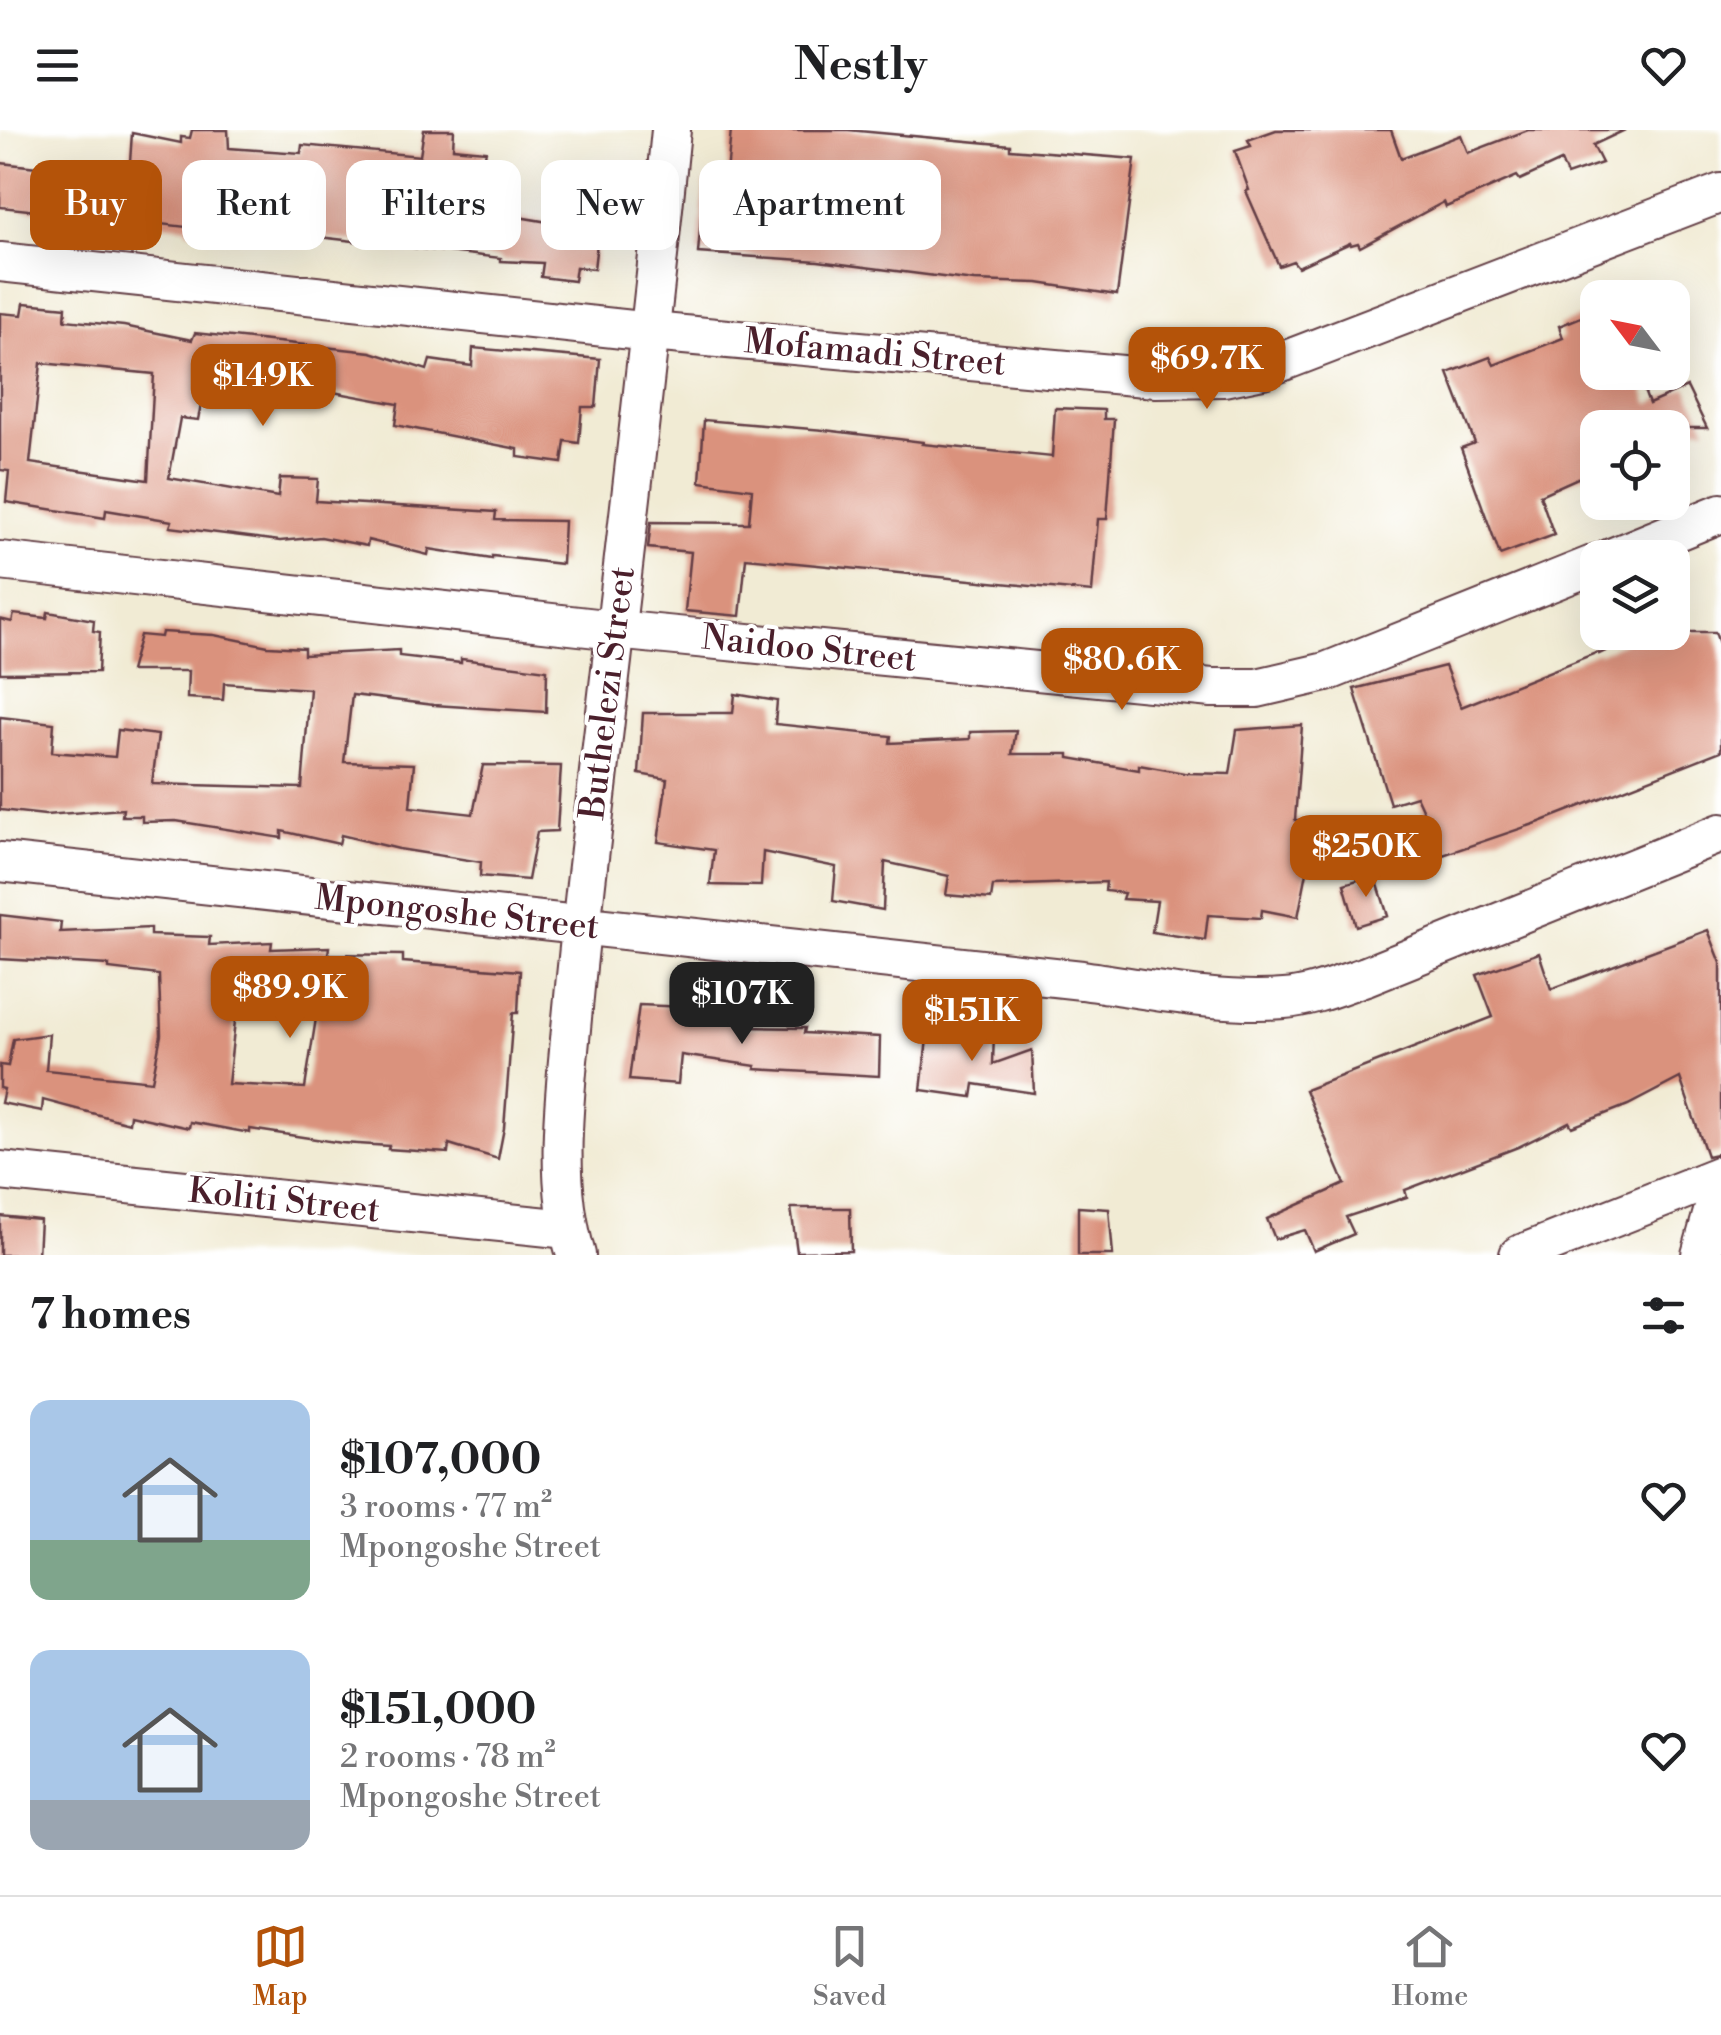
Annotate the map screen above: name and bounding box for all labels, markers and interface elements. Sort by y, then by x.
text: Nestly [794,37,927,94]
icon: menu [30,38,85,93]
icon: heart [1636,38,1691,93]
chip: Buy [30,160,162,250]
chip: Rent [182,160,326,250]
chip: Filters [346,160,521,250]
chip: New [541,160,679,250]
chip: Apartment [699,160,941,250]
north arrow [1580,280,1690,390]
map controls [1580,280,1690,650]
street label: Mofamadi Street [742,320,1008,386]
pin: $69.7K [1126,327,1288,412]
text: $69.7K [1151,339,1263,379]
pin: $149K [193,344,333,429]
text: $149K [213,356,313,396]
button: locate [1580,410,1690,520]
button: layers [1580,540,1690,650]
street label: Buthelezi Street [571,564,645,823]
street label: Naidoo Street [699,616,919,682]
pin: $80.6K [1041,628,1203,713]
text: $80.6K [1063,640,1181,680]
pin: $250K [1296,815,1436,900]
text: $250K [1312,827,1420,867]
street label: Mpongoshe Street [313,877,601,949]
pin: $89.9K [209,956,371,1041]
pin: $107K [672,962,812,1047]
text: $89.9K [233,968,347,1008]
text: $107K [691,974,793,1014]
pin: $151K [902,979,1042,1064]
text: $151K [924,991,1020,1031]
street label: Koliti Street [186,1170,382,1232]
icon: filters [1636,1288,1691,1343]
text: 7 homes [30,1289,191,1342]
text: $107,000 [340,1434,541,1487]
icon: home [110,1440,230,1560]
icon: heart [1636,1473,1691,1528]
text: 3 rooms · 77 m² [340,1487,552,1527]
text: Mpongoshe Street [340,1527,601,1567]
text: $151,000 [340,1684,536,1737]
icon: home [110,1690,230,1810]
icon: heart [1636,1723,1691,1778]
text: 2 rooms · 78 m² [340,1737,556,1777]
text: Mpongoshe Street [340,1777,601,1817]
tab: Map [253,1919,308,2014]
tab: Saved [813,1919,886,2014]
tab: Home [1392,1919,1468,2014]

